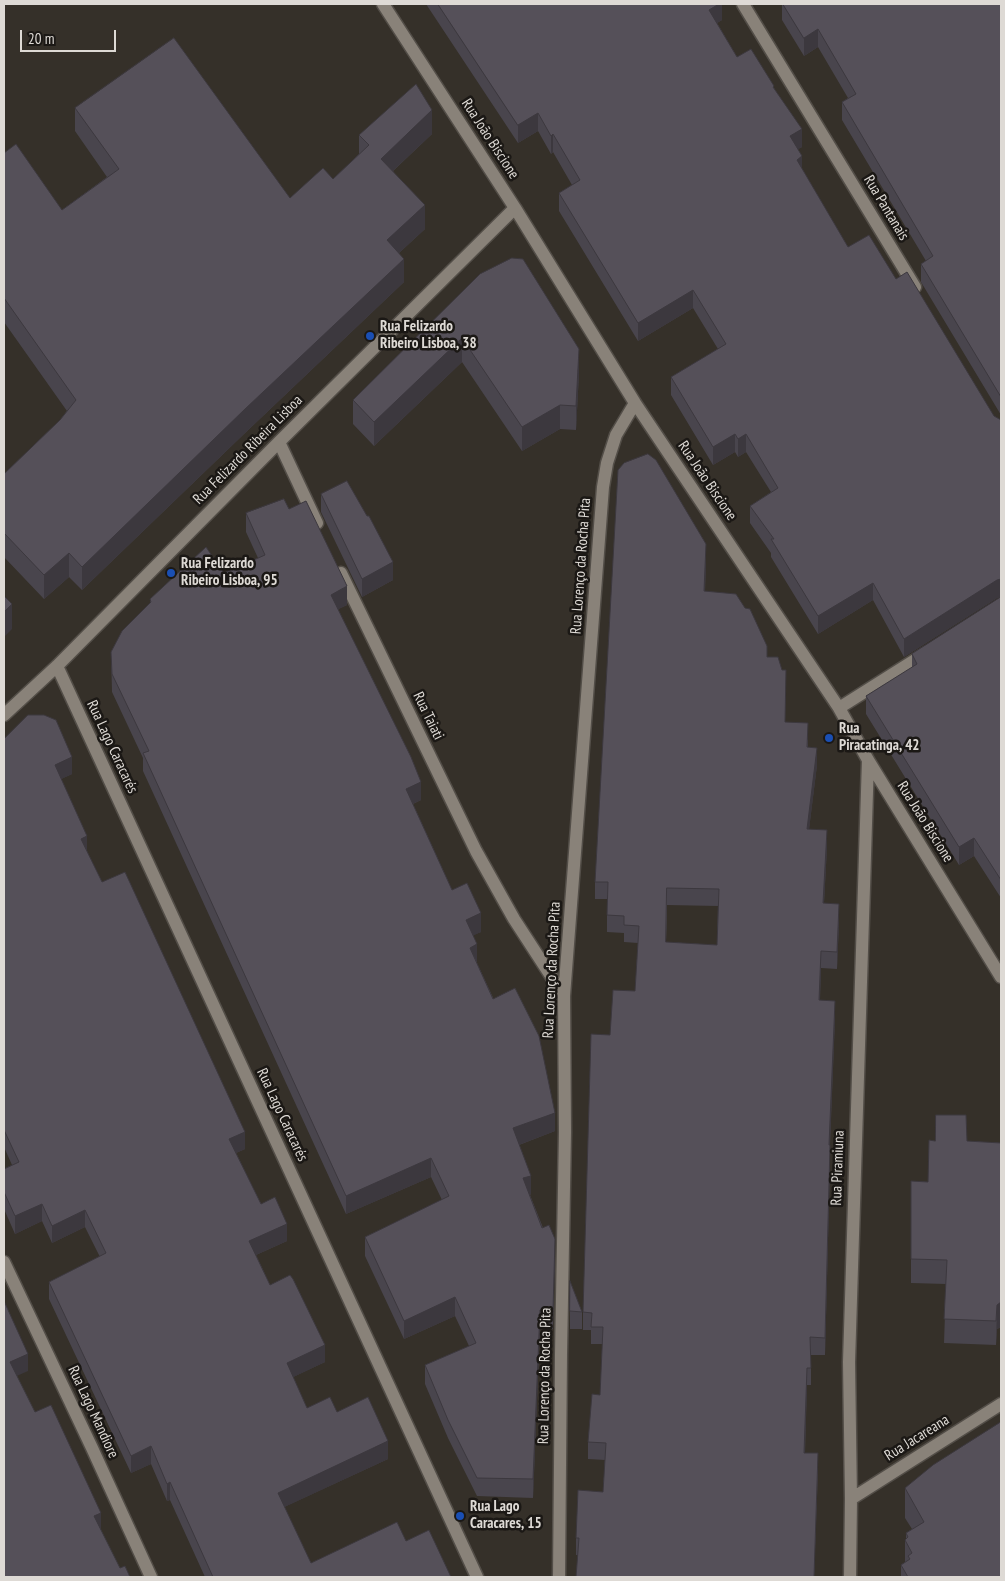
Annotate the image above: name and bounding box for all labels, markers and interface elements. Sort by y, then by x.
scale bar [22,20,119,52]
text: 20 m [28,29,54,48]
street label: Rua João Biscione [457,96,523,182]
street label: Rua Pantanais [860,172,912,244]
place label: Rua Felizardo Ribeiro Lisboa, 38 [380,318,477,353]
marker: Rua Felizardo Ribeiro Lisboa, 38 [364,330,376,342]
street label: Rua Felizardo Ribeira Lisboa [190,392,306,508]
street label: Rua João Biscione [674,438,740,524]
street label: Rua Lorenço da Rocha Pita [567,497,595,635]
place label: Rua Felizardo Ribeiro Lisboa, 95 [181,555,278,590]
marker: Rua Felizardo Ribeiro Lisboa, 95 [165,567,177,579]
street label: Rua Taiati [409,689,447,743]
street label: Rua Lago Caracarés [83,698,141,796]
place label: Rua Piracatinga, 42 [839,720,920,755]
marker: Rua Piracatinga, 42 [823,732,835,744]
street label: Rua João Biscione [893,778,957,866]
street label: Rua Lorenço da Rocha Pita [539,901,565,1039]
street label: Rua Lago Caracarés [253,1066,311,1164]
street label: Rua Piramiuna [828,1130,848,1206]
street label: Rua Lorenço da Rocha Pita [535,1308,555,1444]
street label: Rua Lago Mandiore [64,1363,122,1461]
street label: Rua Jacareana [881,1411,953,1465]
place label: Rua Lago Caracares, 15 [470,1498,542,1533]
marker: Rua Lago Caracares, 15 [454,1510,466,1522]

